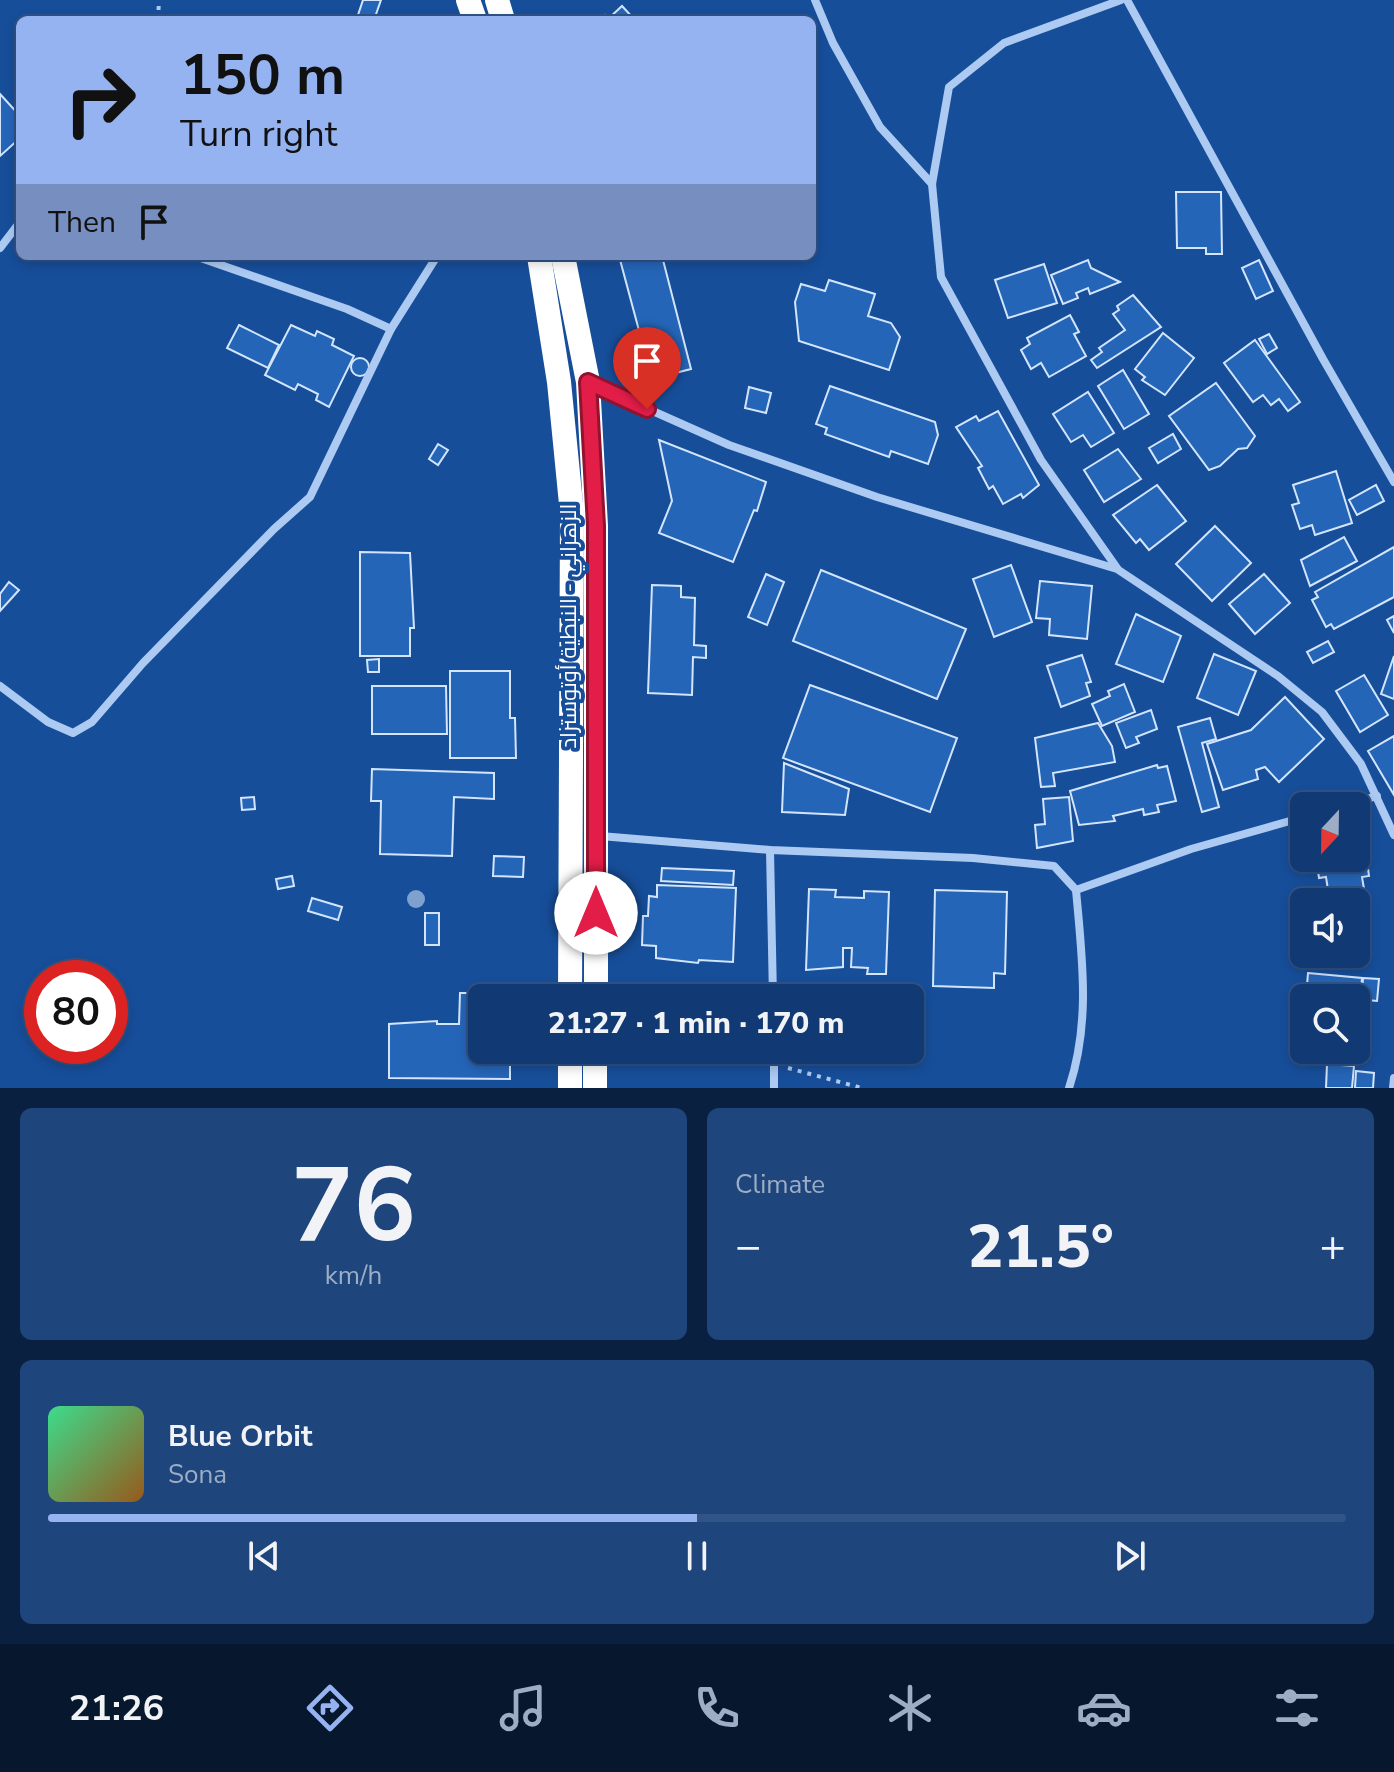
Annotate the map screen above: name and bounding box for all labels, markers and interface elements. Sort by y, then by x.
text: 150 m [180,37,345,114]
icon: right [48,48,152,152]
text: Turn right [180,110,337,159]
icon: arrive [132,200,176,244]
text: Then [48,202,116,243]
pin [613,327,681,409]
icon: arrive [625,339,669,383]
street label: الزهراني - النبطية أوتوستراد [554,503,585,749]
north arrow [1290,792,1370,872]
map controls [1290,792,1370,1064]
position arrow [554,871,638,955]
button: sound [1290,888,1370,968]
speed limit sign: 80 [24,960,128,1064]
button: search [1290,984,1370,1064]
text: 21:27 · 1 min · 170 m [548,1003,844,1044]
text: 76 [291,1135,416,1277]
text: Climate [735,1167,825,1202]
text: 21.5° [967,1206,1114,1288]
text: − [735,1217,761,1277]
text: + [1320,1217,1346,1277]
text: km/h [325,1258,382,1293]
text: Blue Orbit [168,1416,312,1457]
text: Sona [168,1457,227,1492]
icon: previous [242,1534,286,1578]
icon: pause [675,1534,719,1578]
icon: next [1108,1534,1152,1578]
icon: directions [302,1680,358,1736]
icon: music [495,1680,551,1736]
icon: phone [689,1680,745,1736]
icon: climate [882,1680,938,1736]
icon: car [1076,1680,1132,1736]
icon: filters [1269,1680,1325,1736]
text: 21:26 [69,1684,164,1733]

